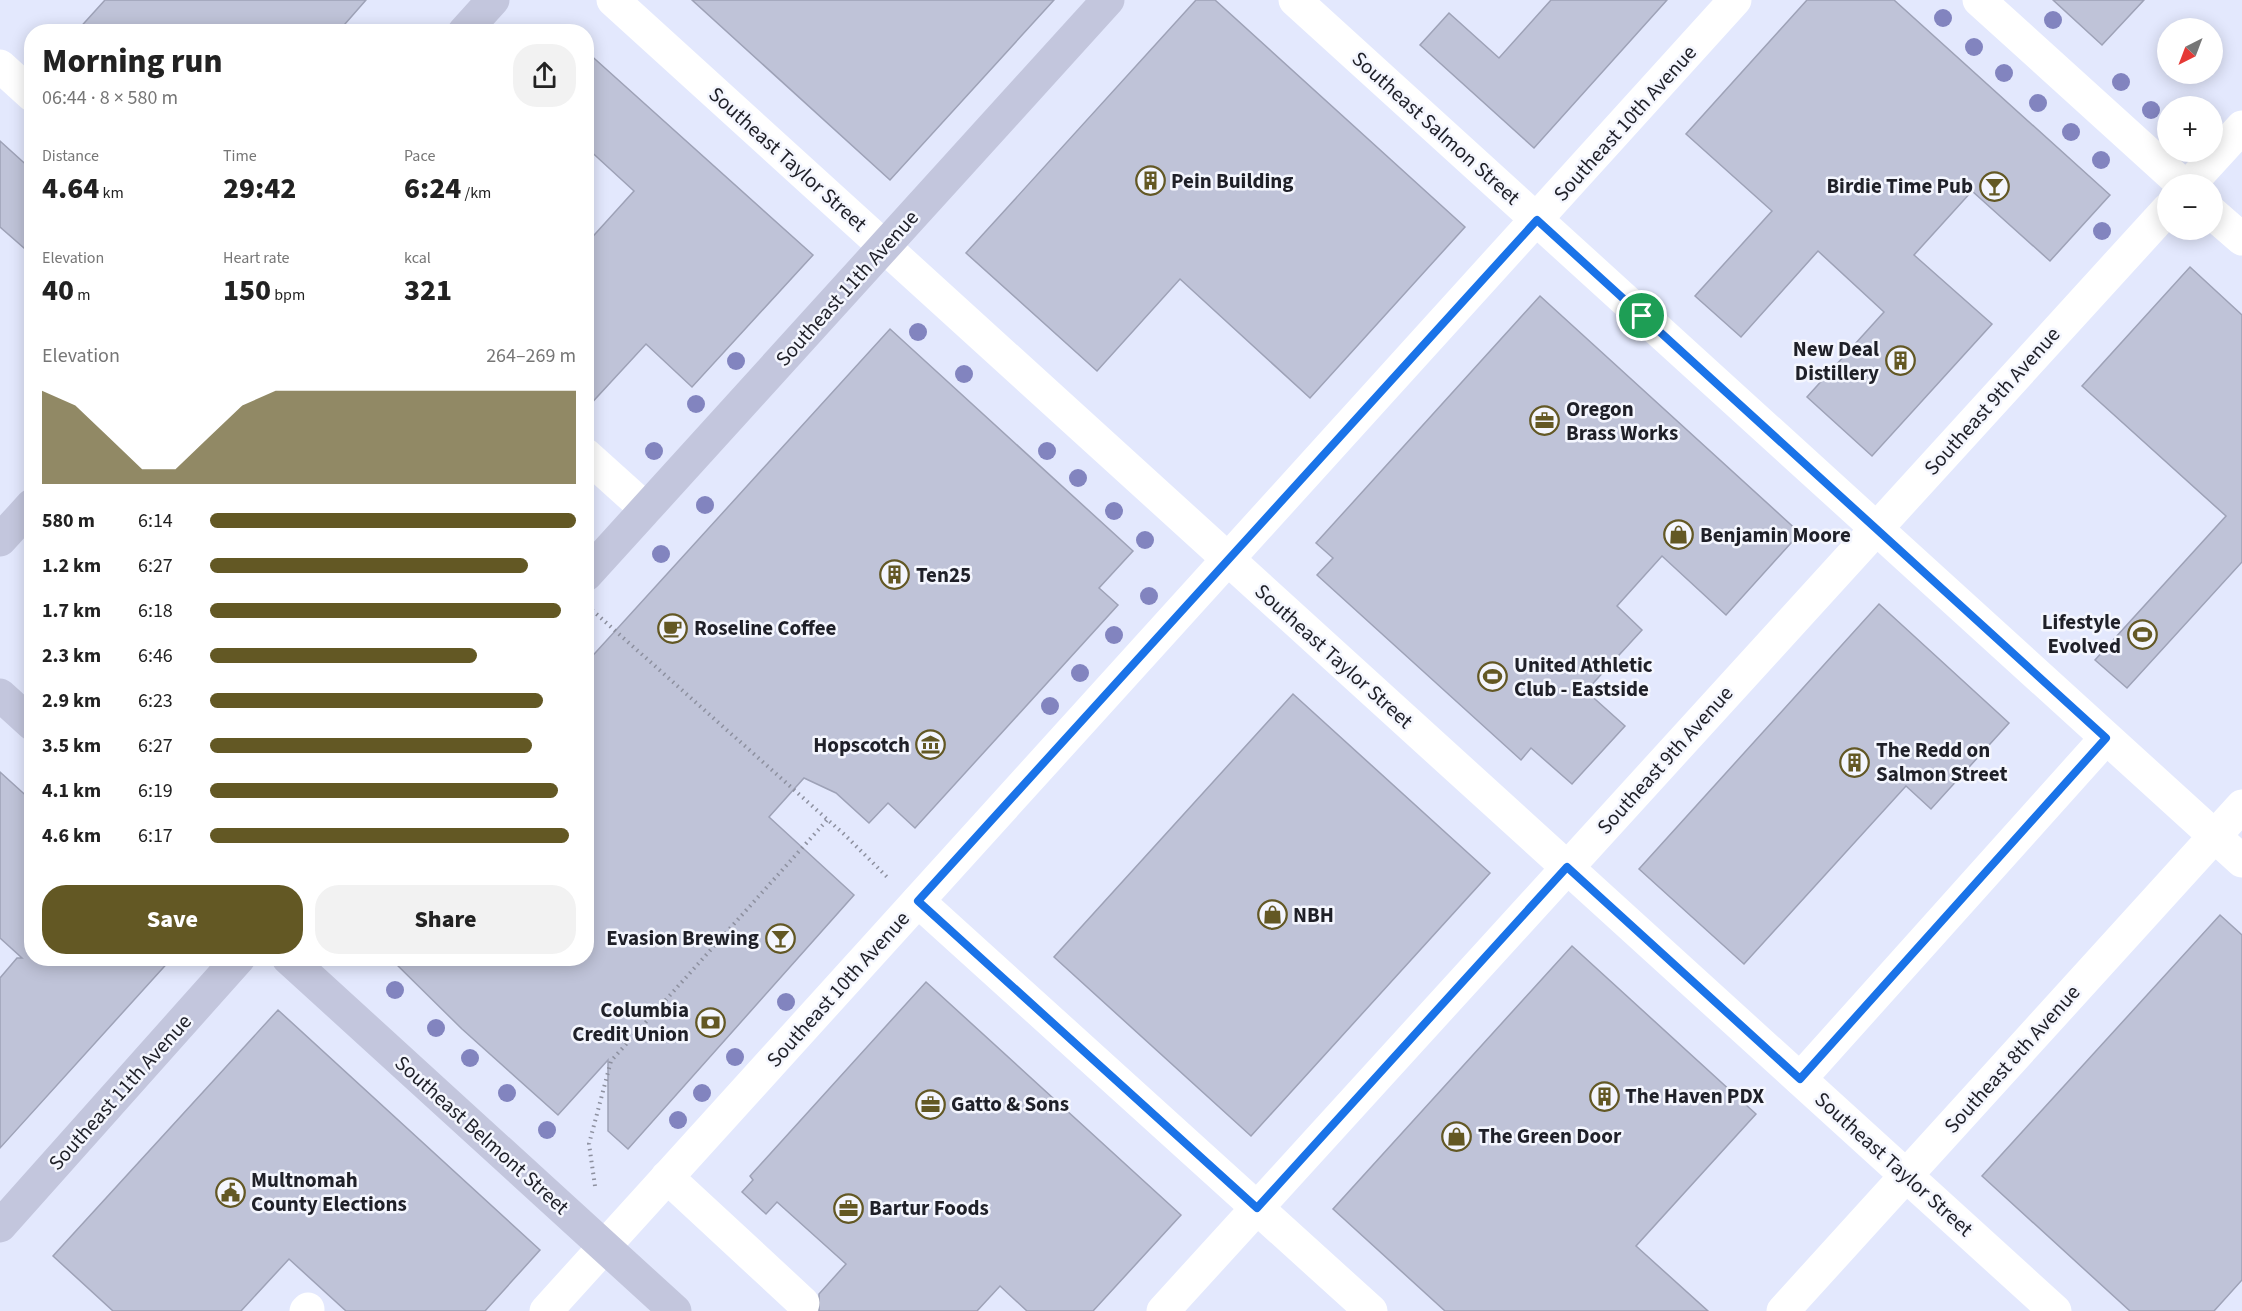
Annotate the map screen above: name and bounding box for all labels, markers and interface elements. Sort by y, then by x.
north arrow [2157,18,2223,84]
map controls [2157,18,2223,240]
text: Morning run [42,38,222,85]
street label: Southeast 10th Avenue [1547,38,1703,208]
button: share [513,44,576,107]
street label: Southeast Salmon Street [1345,44,1527,212]
street label: Southeast Taylor Street [702,80,874,238]
text: 06:44 · 8 × 580 m [42,84,178,112]
button: + [2157,96,2223,162]
text: Distance [42,145,99,167]
text: Time [223,145,257,167]
text: Pace [404,145,435,167]
building icon: Pein Building [1134,165,1166,197]
place label: Pein Building [1171,166,1293,196]
text: 4.64 [42,167,99,210]
text: 29:42 [223,167,296,210]
text: 6:24 [404,167,461,210]
bar icon: Birdie Time Pub [1978,170,2010,202]
place label: Birdie Time Pub [1826,171,1973,201]
button: − [2157,174,2223,240]
text: km [99,182,124,204]
text: /km [461,182,491,204]
street label: Southeast 11th Avenue [769,203,925,373]
text: Elevation [42,247,104,269]
text: Heart rate [223,247,290,269]
text: kcal [404,247,431,269]
text: 40 [42,269,74,312]
text: 150 [223,269,271,312]
text: 321 [404,269,452,312]
text: m [74,284,91,306]
text: bpm [271,284,305,306]
pin [1616,290,1667,341]
icon: arrive [1625,299,1658,332]
street label: Southeast 9th Avenue [1917,320,2067,482]
place label: New Deal Distillery [1793,334,1879,388]
text: Elevation [42,342,120,370]
text: 264–269 m [486,342,576,370]
building icon: New Deal Distillery [1884,345,1916,377]
place label: Oregon Brass Works [1566,394,1678,448]
office icon: Oregon Brass Works [1529,405,1561,437]
text: 580 m [42,507,95,535]
text: 6:14 [138,507,173,535]
shop icon: Benjamin Moore [1663,519,1695,551]
place label: Benjamin Moore [1700,520,1851,550]
text: 1.2 km [42,552,101,580]
text: 6:27 [138,552,173,580]
building icon: Ten25 [879,559,911,591]
place label: Ten25 [916,560,971,590]
street label: Southeast Taylor Street [1248,577,1420,735]
text: 1.7 km [42,597,101,625]
text: 6:18 [138,597,173,625]
place label: Lifestyle Evolved [2042,607,2121,661]
cafe icon: Roseline Coffee [657,612,689,644]
place label: Roseline Coffee [694,613,837,643]
sports icon: Lifestyle Evolved [2126,618,2158,650]
text: 2.3 km [42,642,101,670]
text: 6:46 [138,642,173,670]
place label: United Athletic Club - Eastside [1514,650,1653,704]
sports icon: United Athletic Club - Eastside [1477,661,1509,693]
street label: Southeast 9th Avenue [1590,679,1740,841]
text: 2.9 km [42,687,101,715]
text: 6:23 [138,687,173,715]
museum icon: Hopscotch [915,729,947,761]
place label: Hopscotch [813,730,910,760]
text: 3.5 km [42,732,101,760]
text: 6:27 [138,732,173,760]
place label: The Redd on Salmon Street [1876,735,2007,789]
building icon: The Redd on Salmon Street [1839,746,1871,778]
text: 4.1 km [42,777,101,805]
text: 6:19 [138,777,173,805]
text: 4.6 km [42,822,101,850]
text: 6:17 [138,822,173,850]
button: Save [42,885,303,954]
button: Share [315,885,576,954]
shop icon: NBH [1256,899,1288,931]
place label: NBH [1293,900,1334,930]
street label: Southeast 10th Avenue [760,904,916,1074]
bar icon: Evasion Brewing [764,922,796,954]
place label: Evasion Brewing [606,923,759,953]
street label: Southeast 8th Avenue [1937,978,2087,1140]
place label: Columbia Credit Union [572,995,689,1049]
bank icon: Columbia Credit Union [694,1006,726,1038]
street label: Southeast 11th Avenue [42,1007,198,1177]
street label: Southeast Belmont Street [388,1048,576,1222]
building icon: The Haven PDX [1588,1080,1620,1112]
place label: The Haven PDX [1625,1081,1764,1111]
street label: Southeast Taylor Street [1808,1085,1980,1243]
office icon: Gatto & Sons [914,1088,946,1120]
place label: Gatto & Sons [951,1089,1069,1119]
shop icon: The Green Door [1441,1120,1473,1152]
place label: The Green Door [1478,1121,1622,1151]
place label: Multnomah County Elections [251,1165,407,1219]
public building icon: Multnomah County Elections [214,1176,246,1208]
office icon: Bartur Foods [832,1192,864,1224]
place label: Bartur Foods [869,1193,989,1223]

